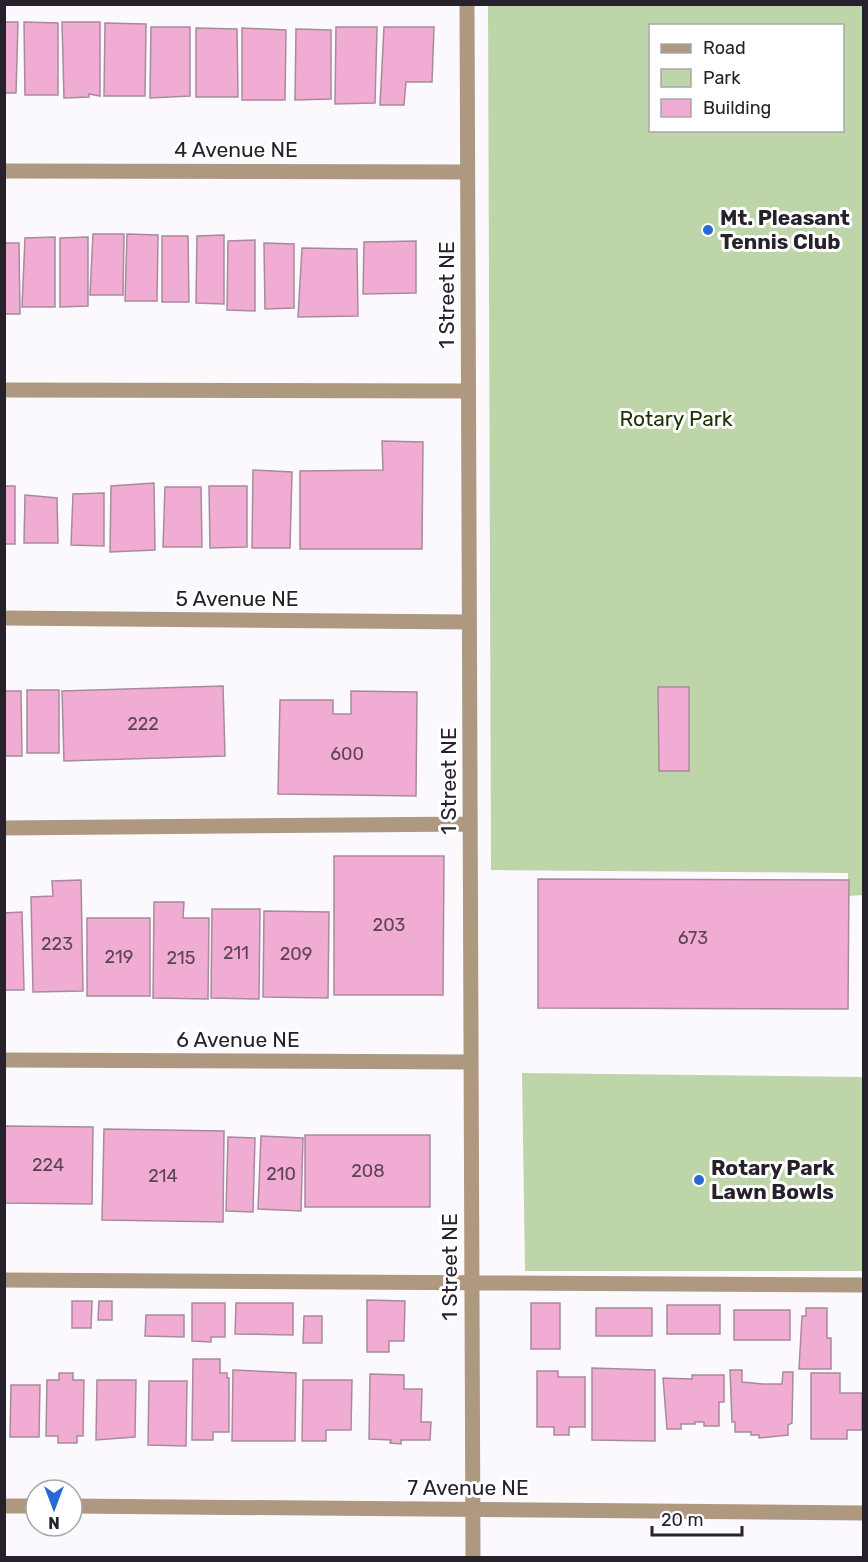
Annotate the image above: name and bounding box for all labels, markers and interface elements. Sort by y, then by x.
legend [649,24,844,132]
text: Road [703,37,746,59]
text: Park [703,67,741,89]
text: Building [703,97,771,119]
street label: 4 Avenue NE [174,137,298,162]
place label: Mt. Pleasant Tennis Club [720,205,850,254]
marker: Mt. Pleasant Tennis Club [701,223,715,237]
street label: 1 Street NE [434,241,459,349]
park label: Rotary Park [619,406,733,431]
street label: 5 Avenue NE [175,586,299,611]
house number: 222 [127,713,159,735]
street label: 1 Street NE [436,727,461,835]
house number: 600 [330,743,364,765]
house number: 203 [373,914,405,936]
house number: 673 [678,927,708,949]
house number: 223 [41,933,73,955]
house number: 211 [223,942,249,964]
house number: 209 [280,943,312,965]
house number: 219 [105,946,133,968]
house number: 215 [167,947,195,969]
street label: 6 Avenue NE [176,1027,300,1052]
house number: 224 [32,1154,64,1176]
place label: Rotary Park Lawn Bowls [711,1155,835,1204]
house number: 208 [351,1160,385,1182]
house number: 210 [266,1163,296,1185]
house number: 214 [148,1165,178,1187]
marker: Rotary Park Lawn Bowls [692,1173,706,1187]
street label: 1 Street NE [437,1213,462,1321]
street label: 7 Avenue NE [407,1475,529,1500]
north arrow [24,1478,84,1538]
scale bar [652,1499,742,1537]
text: 20 m [661,1509,703,1531]
text: N [48,1513,60,1532]

